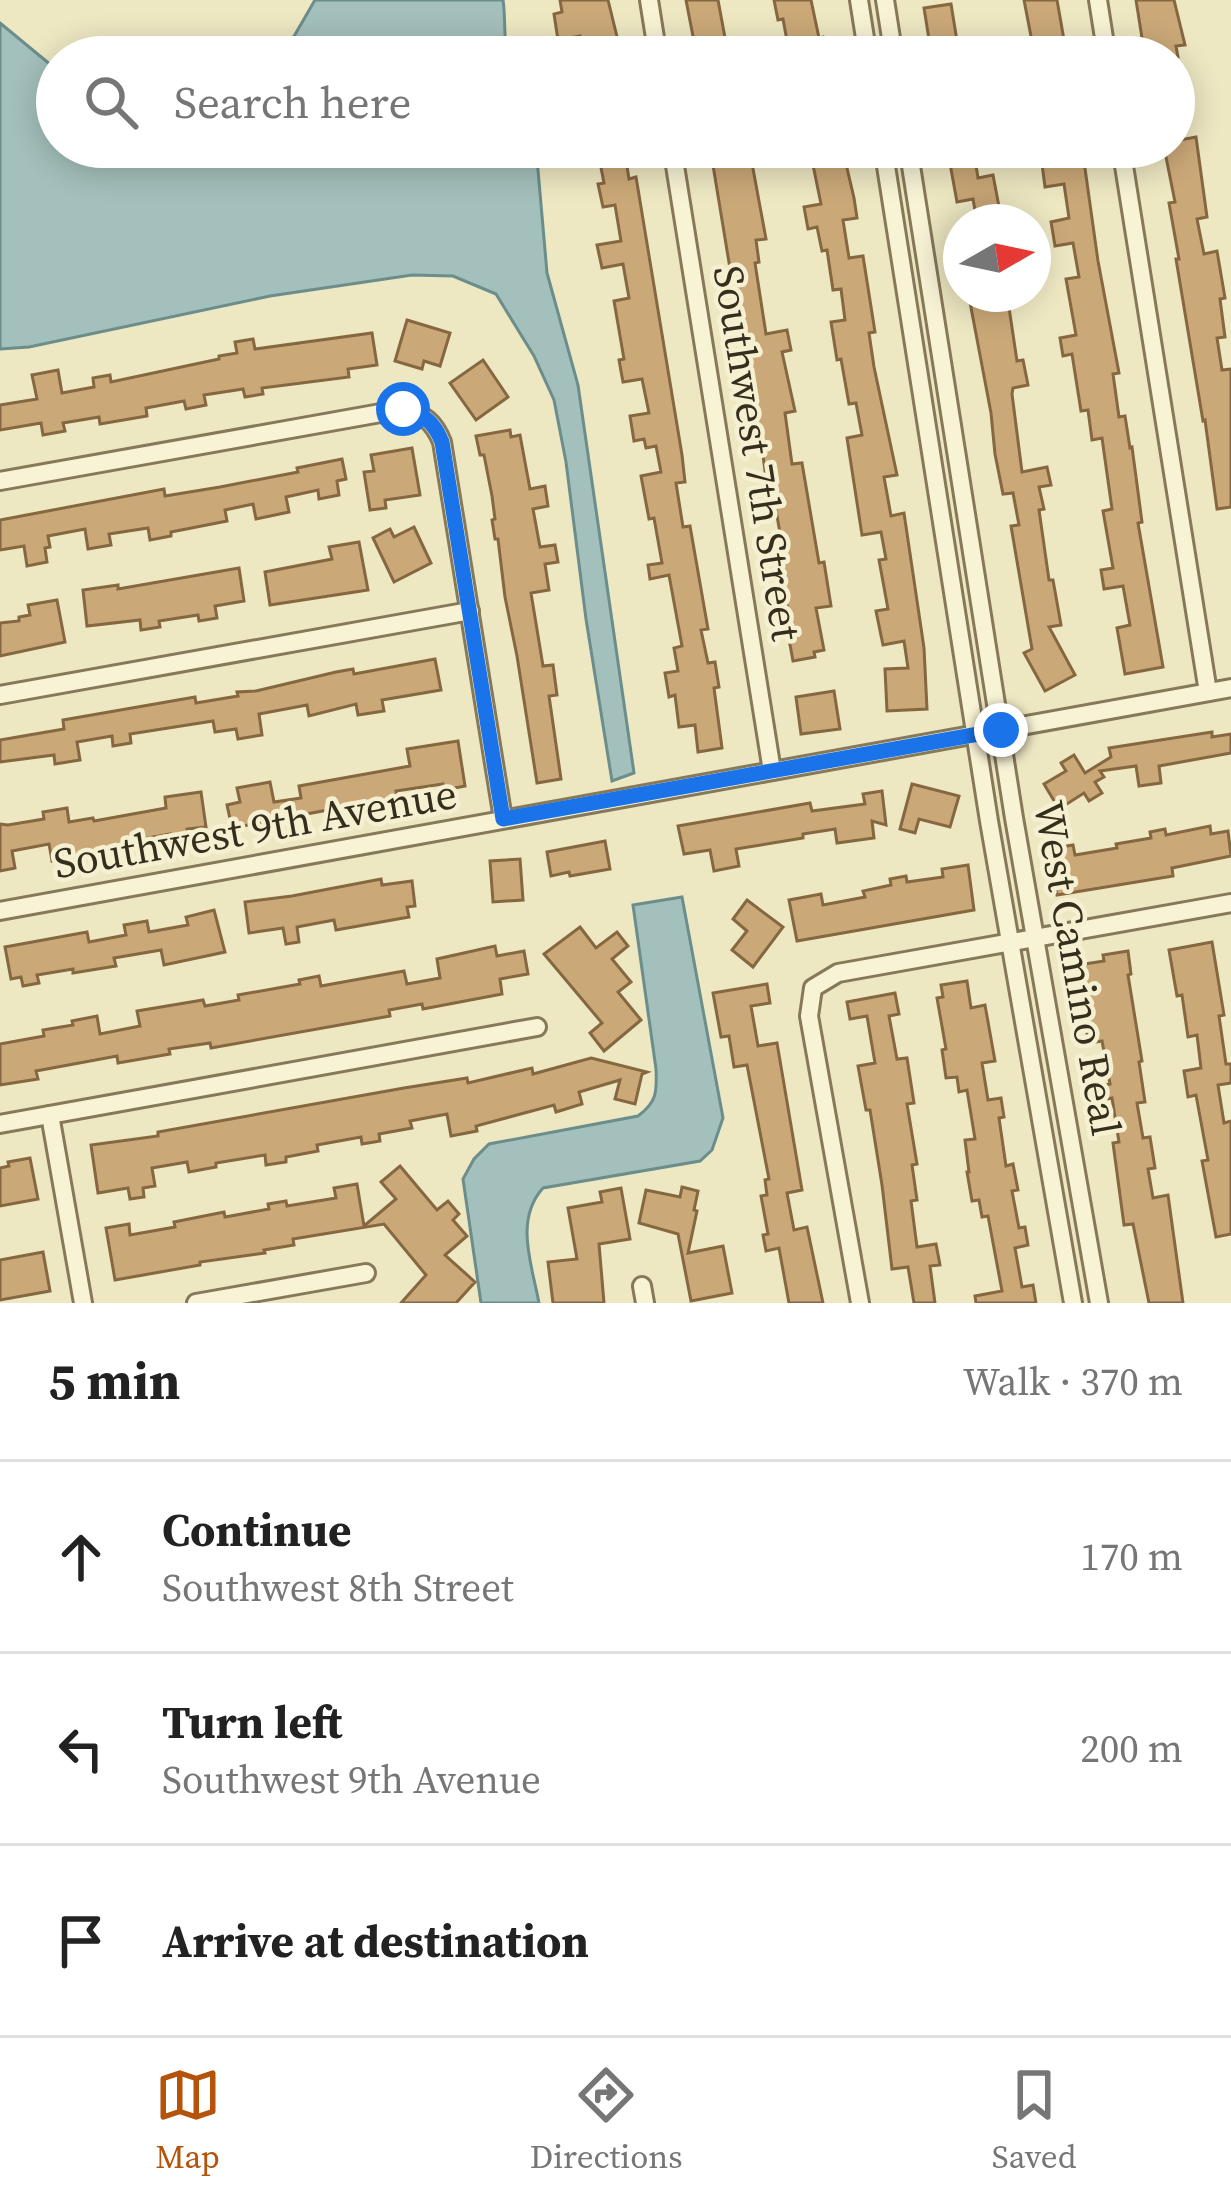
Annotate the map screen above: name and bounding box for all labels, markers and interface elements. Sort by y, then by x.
search box [36,36,1195,168]
icon: search [78,69,144,135]
text: Search here [174,71,411,133]
north arrow [943,204,1051,312]
street label: Southwest 7th Street [700,261,816,645]
route start [376,382,430,436]
route end [974,703,1028,757]
street label: Southwest 9th Avenue [49,764,461,892]
street label: West Camino Real [1020,796,1136,1140]
text: 5 min [48,1346,180,1416]
text: Walk · 370 m [963,1355,1183,1408]
text: Continue [162,1499,351,1561]
icon: ahead [48,1524,114,1590]
text: 170 m [1080,1530,1183,1583]
text: Southwest 8th Street [162,1561,514,1614]
text: Turn left [162,1691,342,1753]
icon: left [48,1716,114,1782]
text: 200 m [1080,1722,1183,1775]
text: Southwest 9th Avenue [162,1753,541,1806]
icon: arrive [48,1908,114,1974]
text: Arrive at destination [162,1910,589,1972]
tab: Map [155,2062,221,2179]
tab: Directions [530,2062,683,2179]
tab: Saved [992,2062,1076,2179]

